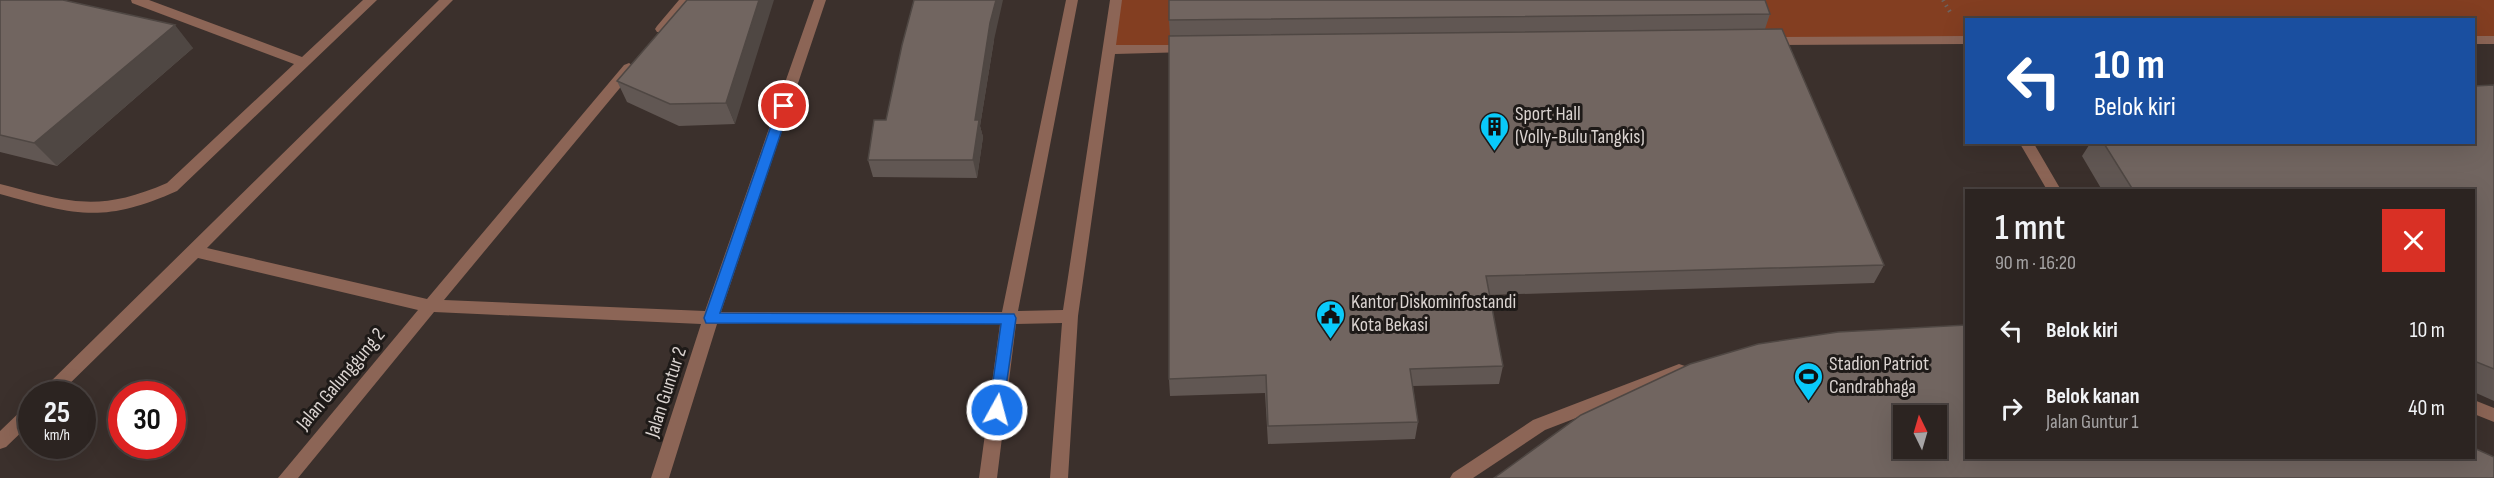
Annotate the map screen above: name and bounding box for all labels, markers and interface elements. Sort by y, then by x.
text: 10 m [2094,40,2165,91]
icon: left [1995,42,2073,120]
pin [758,80,809,131]
icon: arrive [767,89,800,122]
text: Belok kiri [2094,91,2176,123]
place label: Sport Hall (Volly-Bulu Tangkis) [1515,102,1645,149]
building icon: Sport Hall (Volly-Bulu Tangkis) [1478,110,1510,152]
text: 1 mnt [1995,207,2065,250]
button: close [2382,209,2445,272]
text: 90 m · 16:20 [1995,251,2076,275]
place label: Kantor Diskominfostandi Kota Bekasi [1351,290,1516,337]
public building icon: Kantor Diskominfostandi Kota Bekasi [1314,298,1346,340]
icon: left [1995,314,2028,347]
text: Belok kiri [2046,317,2118,344]
text: 10 m [2410,317,2445,344]
street label: Jalan Galunggung 2 [291,323,391,436]
street label: Jalan Guntur 2 [640,344,692,441]
place label: Stadion Patriot Candrabhaga [1829,352,1929,399]
sports icon: Stadion Patriot Candrabhaga [1792,360,1824,402]
position arrow [965,378,1029,442]
speed limit sign: 30 [108,381,186,459]
text: Belok kanan [2046,383,2139,410]
icon: right [1995,392,2028,425]
text: 25 [44,395,70,431]
text: 40 m [2408,395,2445,422]
north arrow [1893,405,1947,459]
map controls [1893,405,1947,459]
text: Jalan Guntur 1 [2046,410,2138,434]
text: km/h [44,426,70,445]

